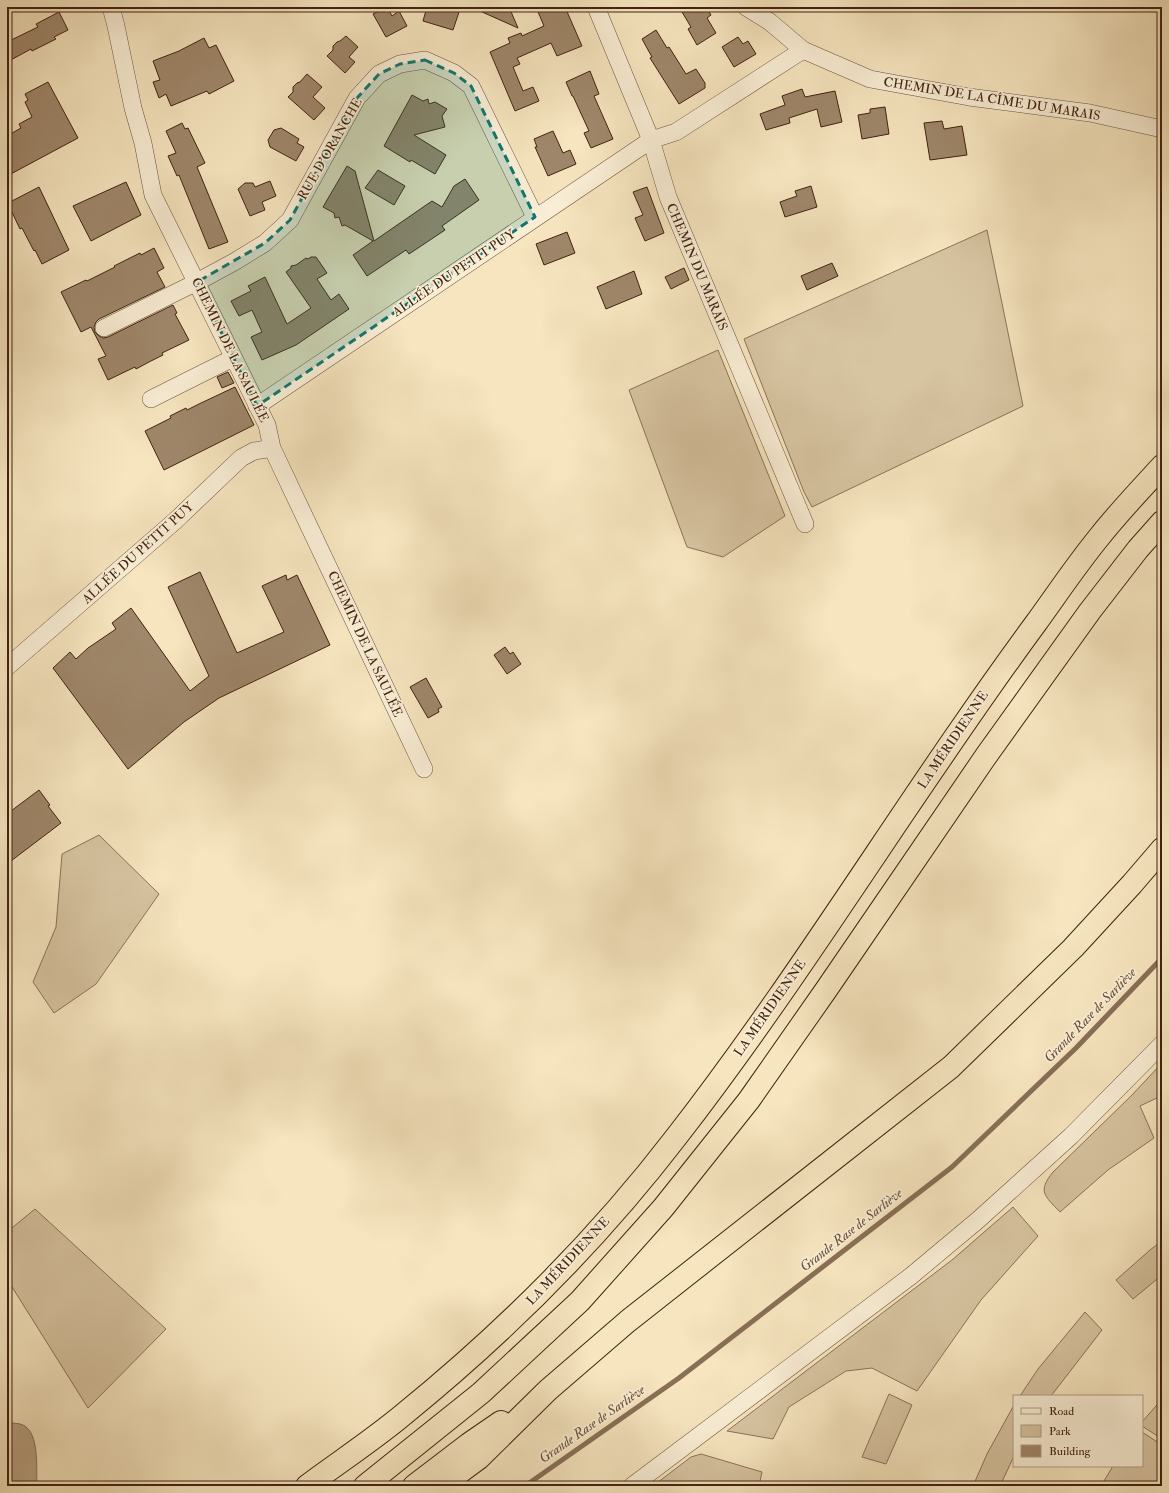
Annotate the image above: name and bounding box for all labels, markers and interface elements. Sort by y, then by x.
street label: CHEMIN DE LA CÎME DU MARAIS [882,73,1102,124]
street label: RUE D'ORANCHE [294,95,366,203]
street label: CHEMIN DU MARAIS [663,201,731,333]
street label: ALLÉE DU PETIT PUY [388,225,519,321]
street label: CHEMIN DE LA SAULÉE [188,275,273,425]
street label: ALLÉE DU PETIT PUY [78,497,198,608]
street label: CHEMIN DE LA SAULÉE [324,568,407,719]
street label: LA MÉRIDIENNE [913,687,992,792]
street label: LA MÉRIDIENNE [730,956,810,1060]
water label: Grande Rase de Sarliève [1040,964,1140,1066]
water label: Grande Rase de Sarliève [796,1185,906,1275]
street label: LA MÉRIDIENNE [522,1213,613,1308]
water label: Grande Rase de Sarliève [536,1381,648,1467]
legend [1013,1395,1143,1467]
text: Road [1049,1404,1074,1419]
text: Park [1049,1424,1071,1439]
text: Building [1049,1444,1092,1459]

